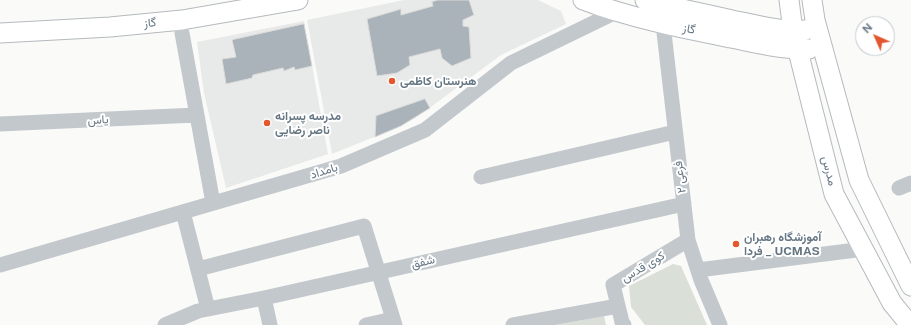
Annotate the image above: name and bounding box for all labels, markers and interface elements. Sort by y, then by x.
street label: گاز [143,15,157,31]
north arrow [855,16,895,56]
street label: گاز [681,21,697,37]
text: N [860,21,875,36]
place label: هنرستان کاظمی [400,74,476,88]
marker: هنرستان کاظمی [387,76,397,86]
place label: مدرسه پسرانه ناصر رضایی [275,109,341,137]
street label: یاس [87,112,109,128]
marker: مدرسه پسرانه ناصر رضایی [262,118,272,128]
street label: مدرس [818,155,840,187]
street label: بامداد [309,160,339,182]
street label: فرعی ۲ [671,160,689,194]
place label: آموزشگاه رهبران فردا _ UCMAS [744,230,821,258]
marker: آموزشگاه رهبران فردا _ UCMAS [731,239,741,249]
street label: کوی قدس [619,248,667,286]
street label: شفق [410,252,436,272]

